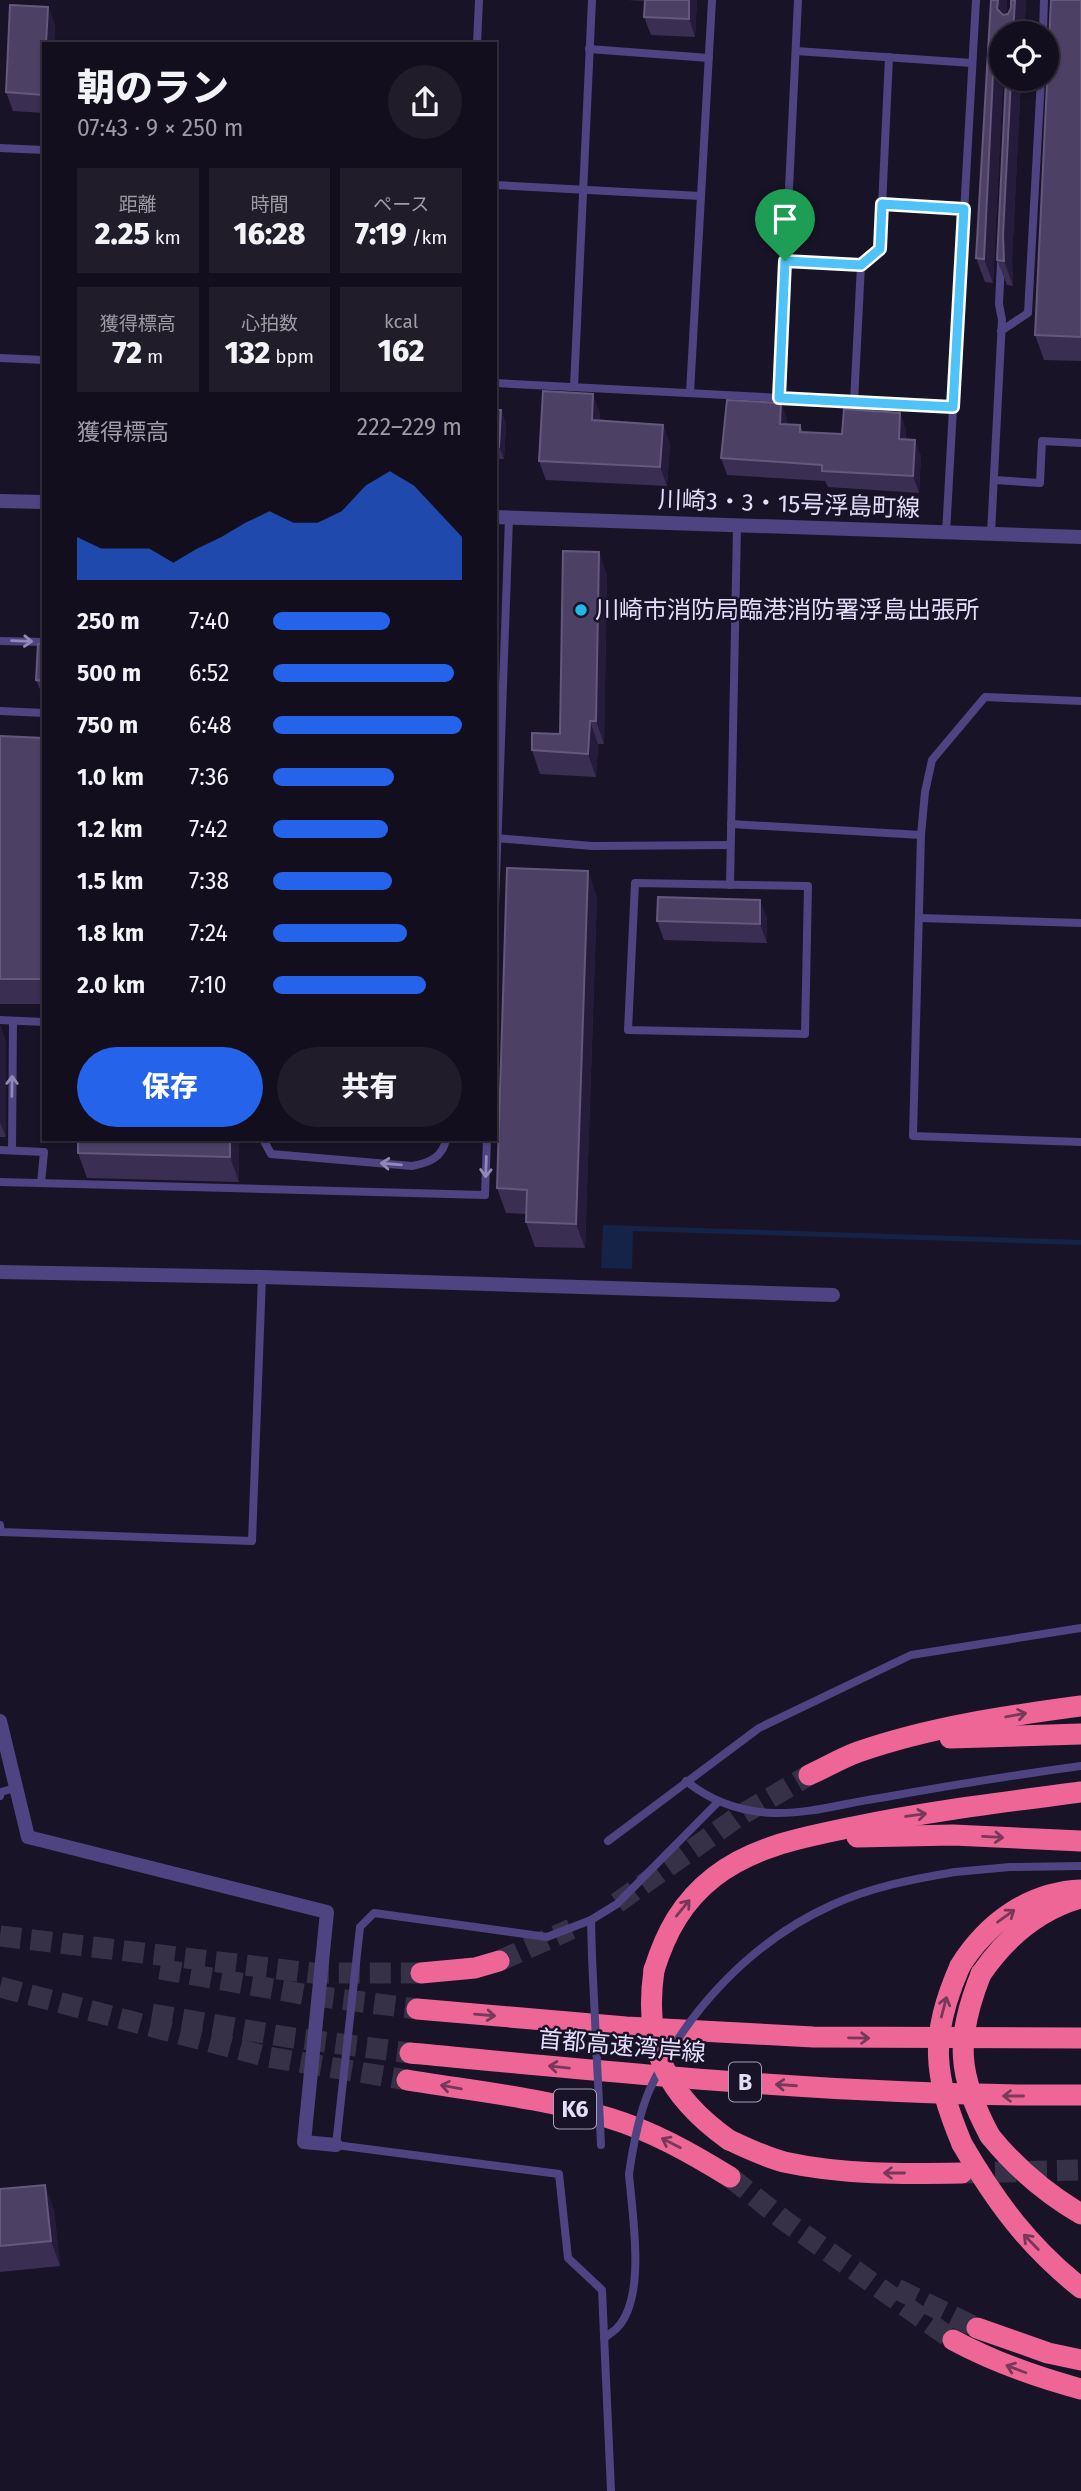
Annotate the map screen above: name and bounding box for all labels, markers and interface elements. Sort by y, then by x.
map controls [989,21,1059,91]
button: locate [989,21,1059,91]
text: 朝のラン [77,65,229,111]
button: share [388,65,462,139]
text: 07:43 · 9 × 250 m [77,114,243,142]
pin [755,189,815,261]
text: 距離 [119,193,157,216]
text: 時間 [250,193,289,216]
text: ペース [373,193,429,216]
icon: arrive [766,200,804,238]
text: 2.25 [95,216,150,252]
text: 16:28 [234,216,305,252]
text: 7:19 [355,216,407,252]
text: km [150,226,181,249]
text: /km [407,226,448,249]
text: kcal [384,310,418,333]
text: 獲得標高 [100,312,176,335]
text: 心拍数 [241,312,298,335]
text: 162 [378,333,424,369]
text: 72 [112,335,142,371]
text: 132 [225,335,270,371]
text: m [142,345,163,368]
text: bpm [270,345,314,368]
text: 222–229 m [357,413,462,441]
text: 獲得標高 [77,418,169,446]
street label: 川崎3・3・15号浮島町線 [657,485,921,523]
place label: 川崎市消防局臨港消防署浮島出張所 [595,596,979,624]
marker: 川崎市消防局臨港消防署浮島出張所 [573,602,589,618]
text: 250 m [77,607,140,635]
text: 7:40 [189,607,230,635]
one-way arrow [10,635,33,648]
text: 500 m [77,659,141,687]
text: 6:52 [189,659,230,687]
text: 750 m [77,711,138,739]
text: 6:48 [189,711,232,739]
text: 1.0 km [77,763,144,791]
text: 7:36 [189,763,229,791]
text: 1.2 km [77,815,143,843]
text: 7:42 [189,815,228,843]
text: 1.5 km [77,867,143,895]
text: 7:38 [189,867,229,895]
text: 1.8 km [77,919,144,947]
text: 7:24 [189,919,228,947]
text: 2.0 km [77,971,145,999]
text: 7:10 [189,971,227,999]
button: 保存 [77,1047,263,1127]
button: 共有 [277,1047,462,1127]
one-way arrow [6,1074,19,1097]
one-way arrow [480,1155,493,1178]
one-way arrow [381,1157,403,1170]
one-way arrow [1005,1708,1027,1722]
one-way arrow [904,1808,927,1821]
one-way arrow [981,1831,1004,1844]
one-way arrow [675,1900,690,1918]
one-way arrow [996,1909,1015,1924]
one-way arrow [938,1996,951,2019]
one-way arrow [473,2009,496,2022]
street label: 首都高速湾岸線 [537,2025,707,2067]
one-way arrow [847,2031,870,2044]
one-way arrow [548,2060,571,2073]
road number: B [729,2062,761,2102]
one-way arrow [775,2078,797,2091]
one-way arrow [440,2080,463,2093]
one-way arrow [1002,2089,1025,2103]
road number: K6 [554,2090,596,2128]
one-way arrow [661,2136,682,2149]
one-way arrow [883,2167,906,2180]
one-way arrow [1023,2233,1040,2250]
one-way arrow [1005,2362,1027,2374]

